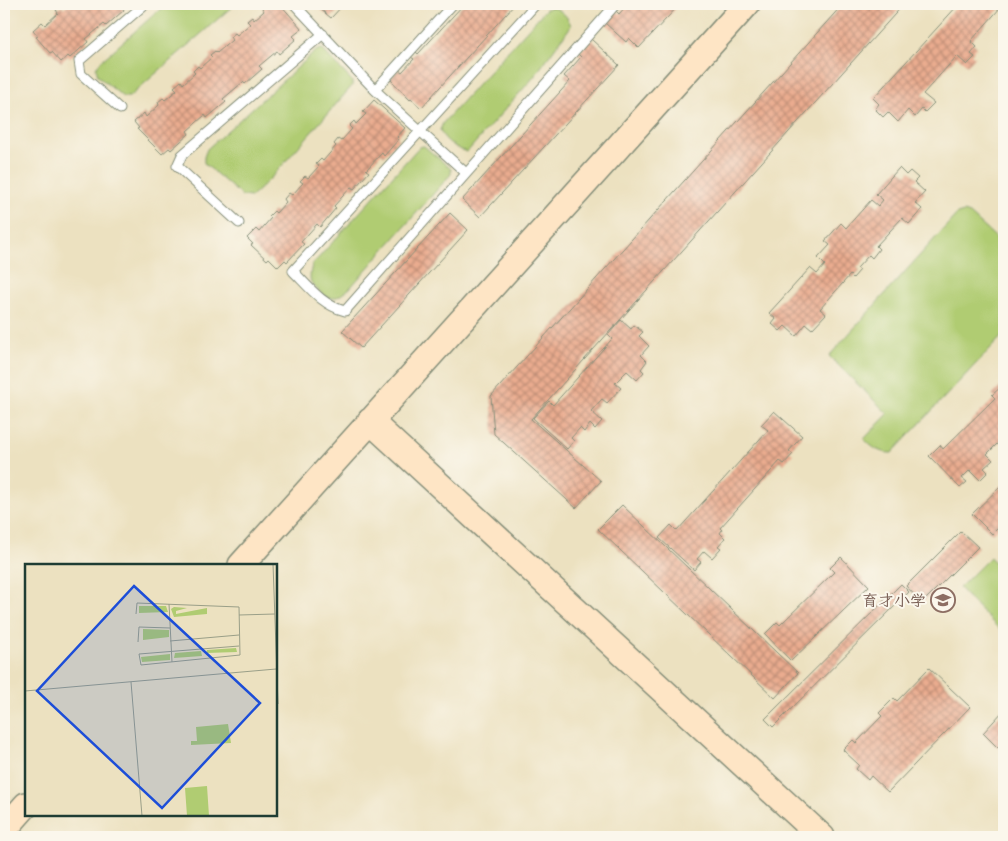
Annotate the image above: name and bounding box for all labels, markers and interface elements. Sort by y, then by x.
inset map [25,564,278,816]
school or university icon: 育才小学 [930,587,956,613]
place label: 育才小学 [862,591,926,610]

